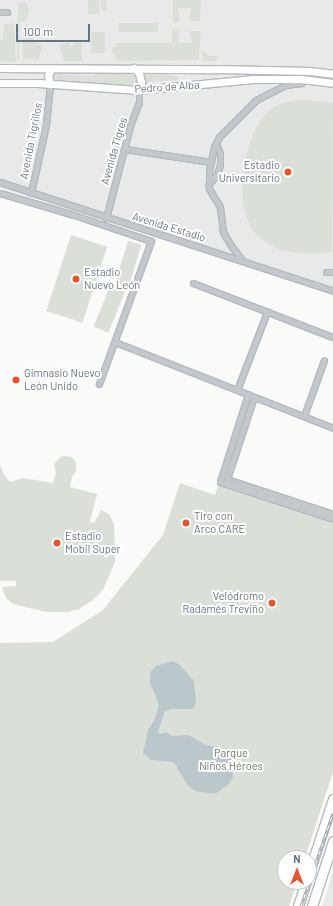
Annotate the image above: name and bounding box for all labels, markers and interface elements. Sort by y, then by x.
scale bar [18,16,92,42]
text: 100 m [23,24,53,38]
street label: Pedro de Alba [134,78,200,96]
street label: Avenida Tigrillos [17,102,45,180]
street label: Avenida Tigres [98,116,130,186]
place label: Estadio Universitario [219,159,280,185]
marker: Estadio Universitario [283,167,293,177]
street label: Avenida Estadio [131,210,207,244]
place label: Estadio Nuevo León [84,266,140,292]
marker: Estadio Nuevo León [71,274,81,284]
place label: Gimnasio Nuevo León Unido [24,367,101,393]
marker: Gimnasio Nuevo León Unido [11,375,21,385]
place label: Tiro con Arco CARE [194,510,245,536]
marker: Tiro con Arco CARE [181,518,191,528]
place label: Estadio Mobil Super [65,530,121,556]
marker: Estadio Mobil Super [52,538,62,548]
place label: Velódromo Radamés Treviño [182,590,264,616]
marker: Velódromo Radamés Treviño [267,598,277,608]
park label: Parque Niños Héroes [199,747,263,773]
north arrow [277,850,317,890]
text: N [293,852,301,865]

